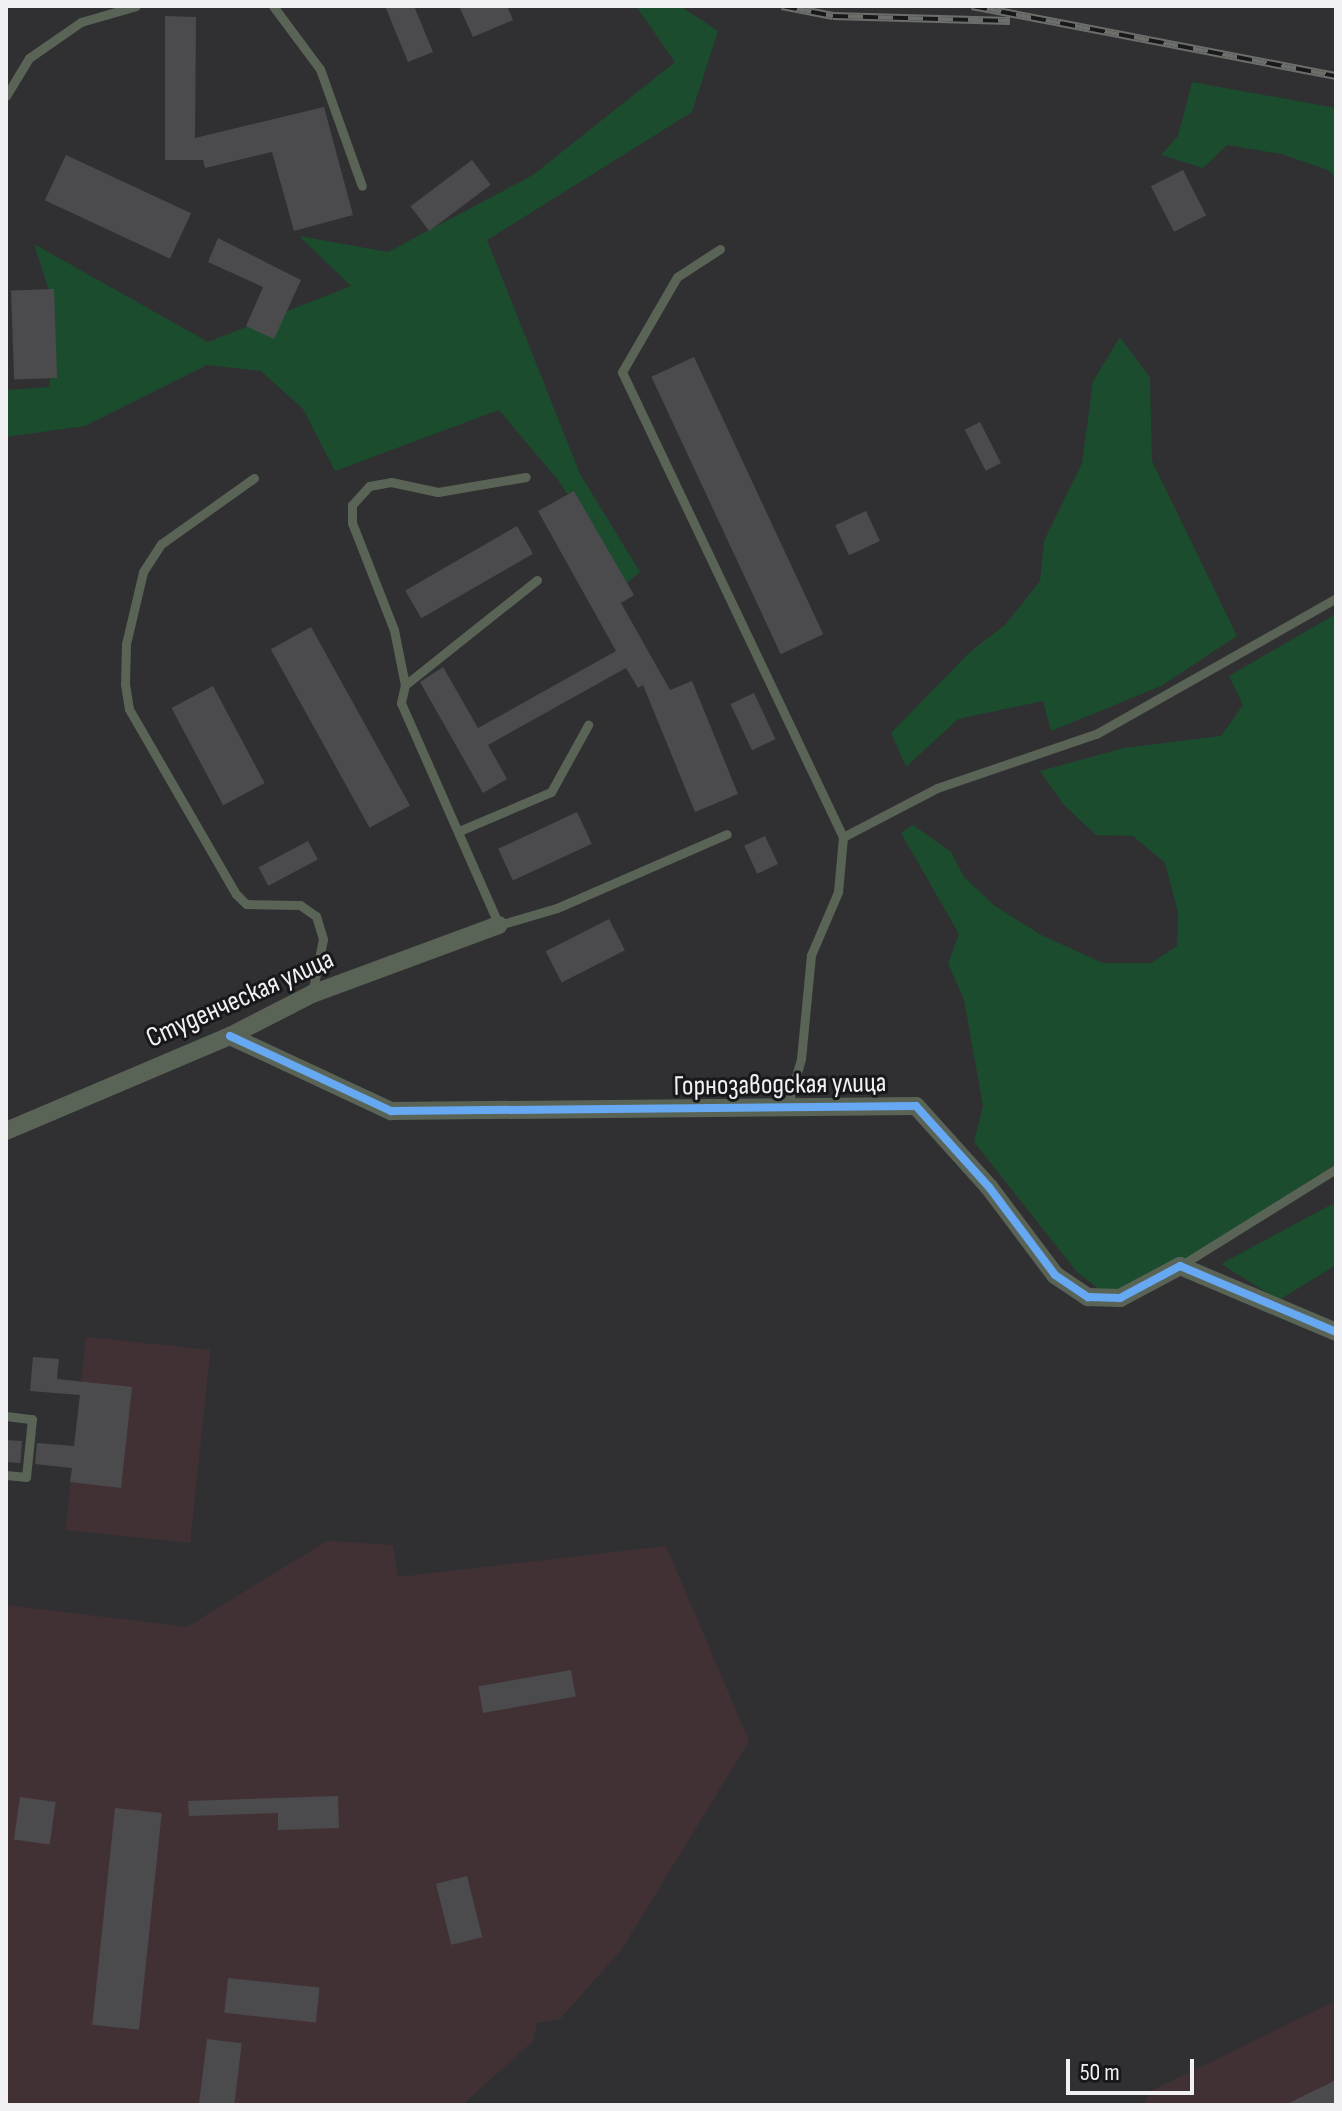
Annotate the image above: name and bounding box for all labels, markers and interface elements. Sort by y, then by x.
street label: Студенческая улица [141,943,339,1055]
street label: Горнозаводская улица [673,1066,887,1104]
scale bar [1070,2043,1198,2093]
text: 50 m [1080,2058,1120,2087]

